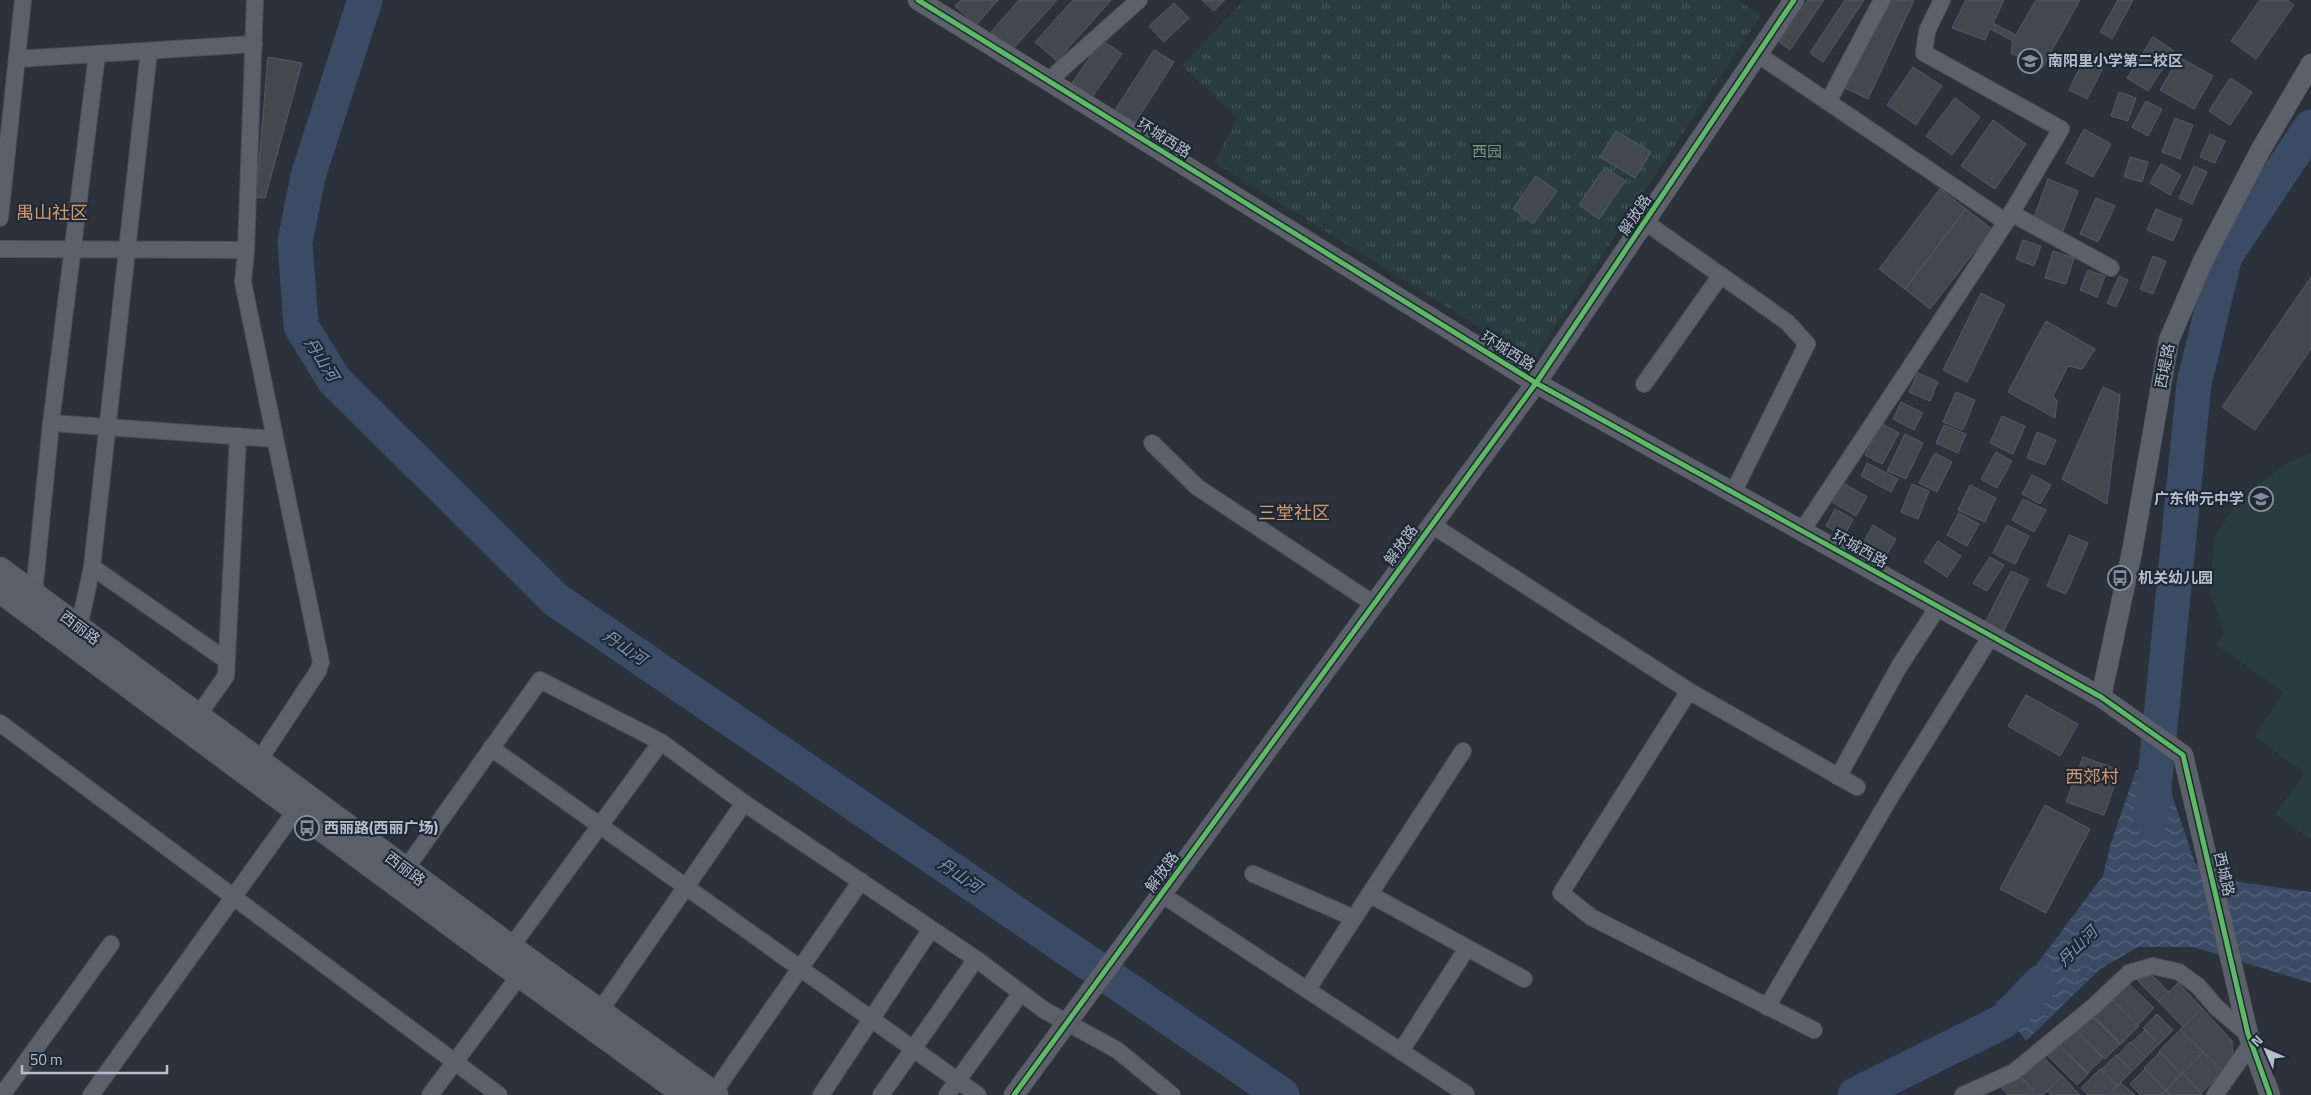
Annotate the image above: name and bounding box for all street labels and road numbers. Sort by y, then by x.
street label: 环城西路 [1133,112,1196,163]
street label: 解放路 [1612,190,1657,240]
street label: 环城西路 [1477,325,1540,376]
street label: 西堤路 [2149,342,2180,390]
street label: 解放路 [1378,520,1423,570]
street label: 环城西路 [1828,524,1892,573]
street label: 西丽路 [55,605,105,650]
street label: 西丽路 [380,846,430,891]
street label: 解放路 [1139,847,1184,897]
street label: 西城路 [2208,849,2241,898]

